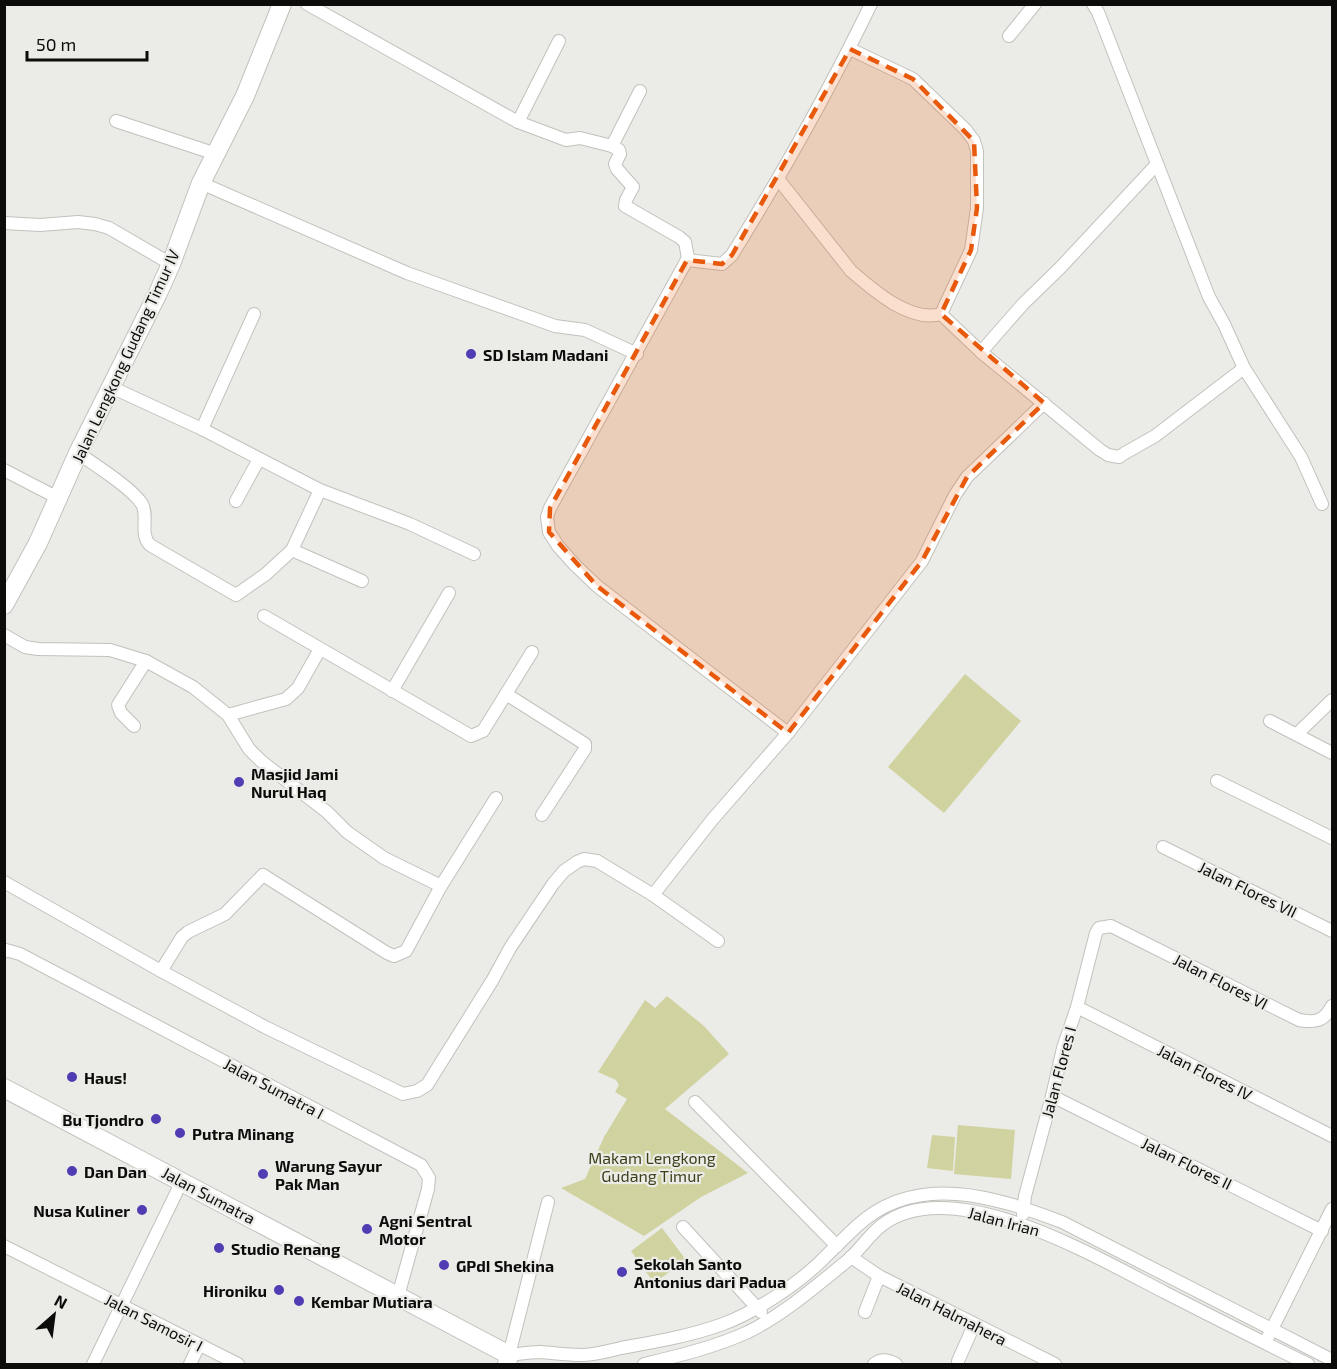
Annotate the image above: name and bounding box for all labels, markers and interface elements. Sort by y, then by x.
scale bar [27,24,147,62]
text: 50 m [36,33,76,55]
street label: Jalan Lengkong Gudang Timur IV [67,246,183,466]
place label: SD Islam Madani [483,345,608,364]
marker: SD Islam Madani [464,347,478,361]
place label: Masjid Jami Nurul Haq [251,764,338,801]
marker: Masjid Jami Nurul Haq [232,775,246,789]
street label: Jalan Flores VII [1196,857,1300,921]
street label: Jalan Flores VI [1171,949,1271,1013]
street label: Jalan Flores I [1037,1024,1079,1120]
street label: Jalan Flores IV [1155,1040,1256,1104]
street label: Jalan Sumatra I [221,1054,327,1122]
place label: Haus! [84,1068,127,1087]
marker: Haus! [65,1070,79,1084]
place label: Bu Tjondro [62,1110,144,1129]
marker: Bu Tjondro [149,1112,163,1126]
place label: Putra Minang [192,1124,295,1143]
marker: Putra Minang [173,1126,187,1140]
street label: Jalan Flores II [1139,1133,1235,1193]
park label: Makam Lengkong Gudang Timur [588,1148,716,1185]
place label: Warung Sayur Pak Man [275,1156,382,1193]
place label: Dan Dan [84,1162,147,1181]
street label: Jalan Sumatra [159,1162,259,1228]
marker: Dan Dan [65,1164,79,1178]
marker: Warung Sayur Pak Man [256,1167,270,1181]
place label: Nusa Kuliner [33,1201,130,1220]
street label: Jalan Irian [966,1202,1042,1240]
marker: Nusa Kuliner [135,1203,149,1217]
place label: Agni Sentral Motor [379,1211,473,1248]
marker: Agni Sentral Motor [360,1222,374,1236]
place label: Studio Renang [231,1239,341,1258]
marker: Studio Renang [212,1241,226,1255]
place label: Sekolah Santo Antonius dari Padua [634,1254,786,1291]
place label: GPdI Shekina [456,1256,554,1275]
marker: GPdI Shekina [437,1258,451,1272]
marker: Sekolah Santo Antonius dari Padua [615,1265,629,1279]
street label: Jalan Halmahera [894,1277,1010,1349]
place label: Hironiku [203,1281,267,1300]
marker: Hironiku [272,1283,286,1297]
north arrow [24,1285,84,1345]
street label: Jalan Samosir I [102,1289,206,1355]
text: N [52,1290,71,1312]
place label: Kembar Mutiara [311,1292,433,1311]
marker: Kembar Mutiara [292,1294,306,1308]

